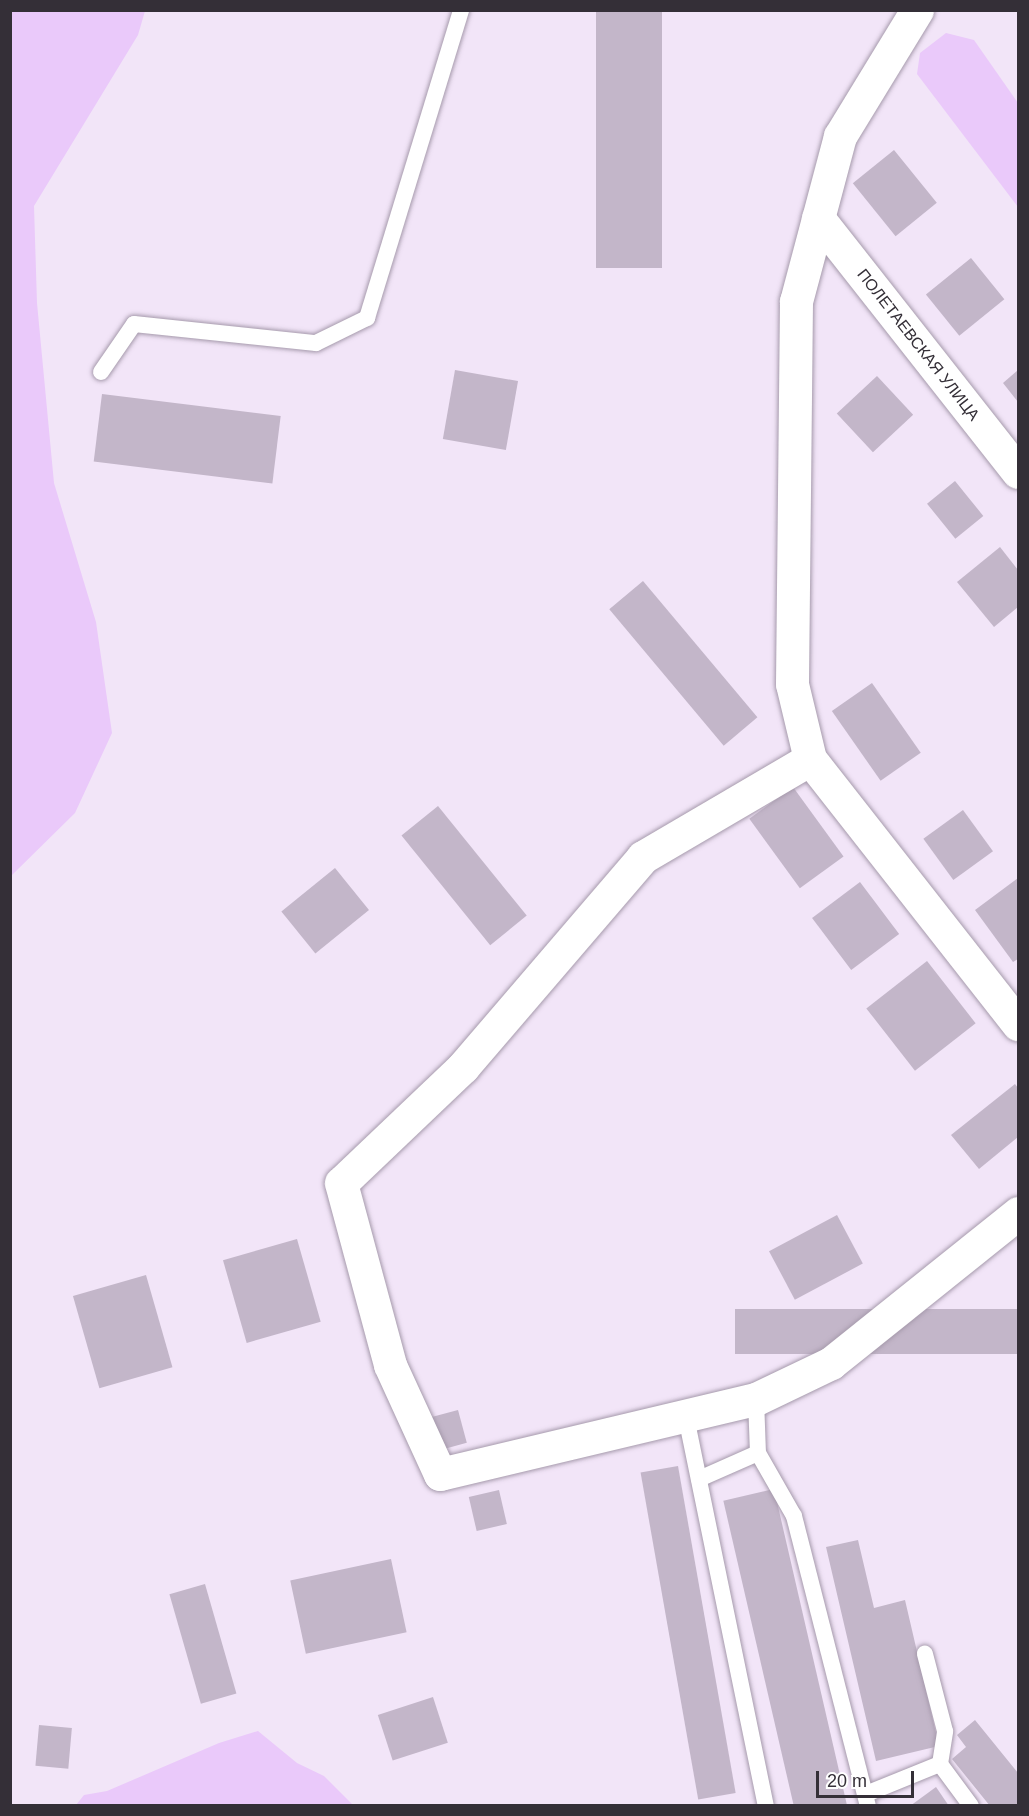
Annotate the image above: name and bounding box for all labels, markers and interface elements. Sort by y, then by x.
street label: ПОЛЕТАЕВСКАЯ УЛИЦА [853,265,983,425]
scale bar [819,1759,916,1797]
text: 20 m [827,1771,867,1791]

